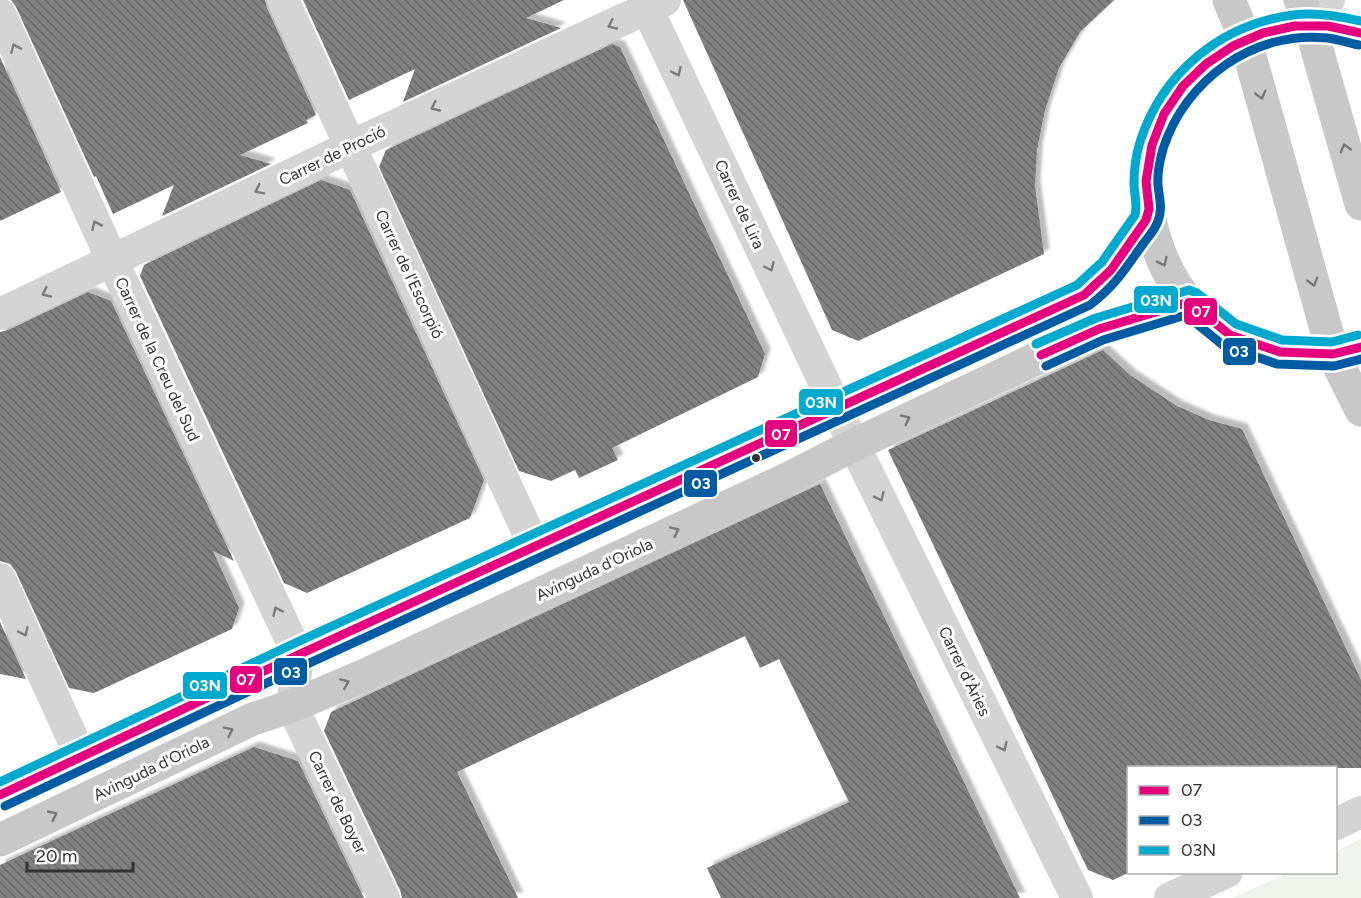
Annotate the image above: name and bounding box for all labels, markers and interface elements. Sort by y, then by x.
one-way arrow [608,17,619,29]
one-way arrow [11,43,23,54]
one-way arrow [669,65,681,76]
one-way arrow [1254,89,1266,99]
one-way arrow [431,99,442,111]
street label: Carrer de Proció [276,121,389,189]
one-way arrow [1340,143,1352,154]
street label: Carrer de Lira [711,157,769,252]
one-way arrow [255,183,266,195]
street label: Carrer de l'Escorpió [371,207,448,342]
one-way arrow [91,221,103,232]
one-way arrow [1156,255,1168,266]
one-way arrow [762,260,774,271]
street label: Carrer de la Creu del Sud [111,274,204,444]
one-way arrow [1306,277,1319,287]
one-way arrow [41,285,52,297]
line badge: 03N [1133,285,1179,314]
text: 03N [1140,291,1172,310]
line badge: 07 [1183,297,1218,326]
text: 07 [1191,302,1211,321]
line badge: 03 [1222,337,1257,366]
text: 03 [1229,342,1249,361]
line badge: 03N [798,388,844,416]
text: 03N [805,393,837,412]
one-way arrow [900,415,911,427]
line badge: 07 [764,419,798,448]
text: 07 [771,425,791,444]
unlabelled marker [750,452,762,464]
line badge: 03 [683,469,718,498]
text: 03 [691,474,711,493]
one-way arrow [872,491,884,502]
one-way arrow [669,526,680,538]
street label: Avinguda d'Oriola [533,534,656,605]
one-way arrow [272,606,284,617]
street label: Carrer d'Àries [935,623,994,719]
one-way arrow [17,626,29,637]
line badge: 03 [273,657,308,686]
text: 03 [281,663,301,682]
line badge: 07 [229,665,263,694]
text: 07 [236,670,256,689]
line badge: 03N [182,671,228,700]
text: 03N [189,676,221,695]
one-way arrow [339,678,350,690]
one-way arrow [222,726,233,738]
street label: Avinguda d'Oriola [90,732,212,805]
one-way arrow [996,741,1007,752]
street label: Carrer de Boyer [304,748,371,857]
legend [1127,766,1337,874]
text: 07 [1181,779,1203,801]
text: 03 [1181,809,1202,831]
one-way arrow [46,811,57,822]
scale bar [27,835,134,873]
text: 03N [1181,839,1216,861]
text: 20 m [36,845,77,867]

